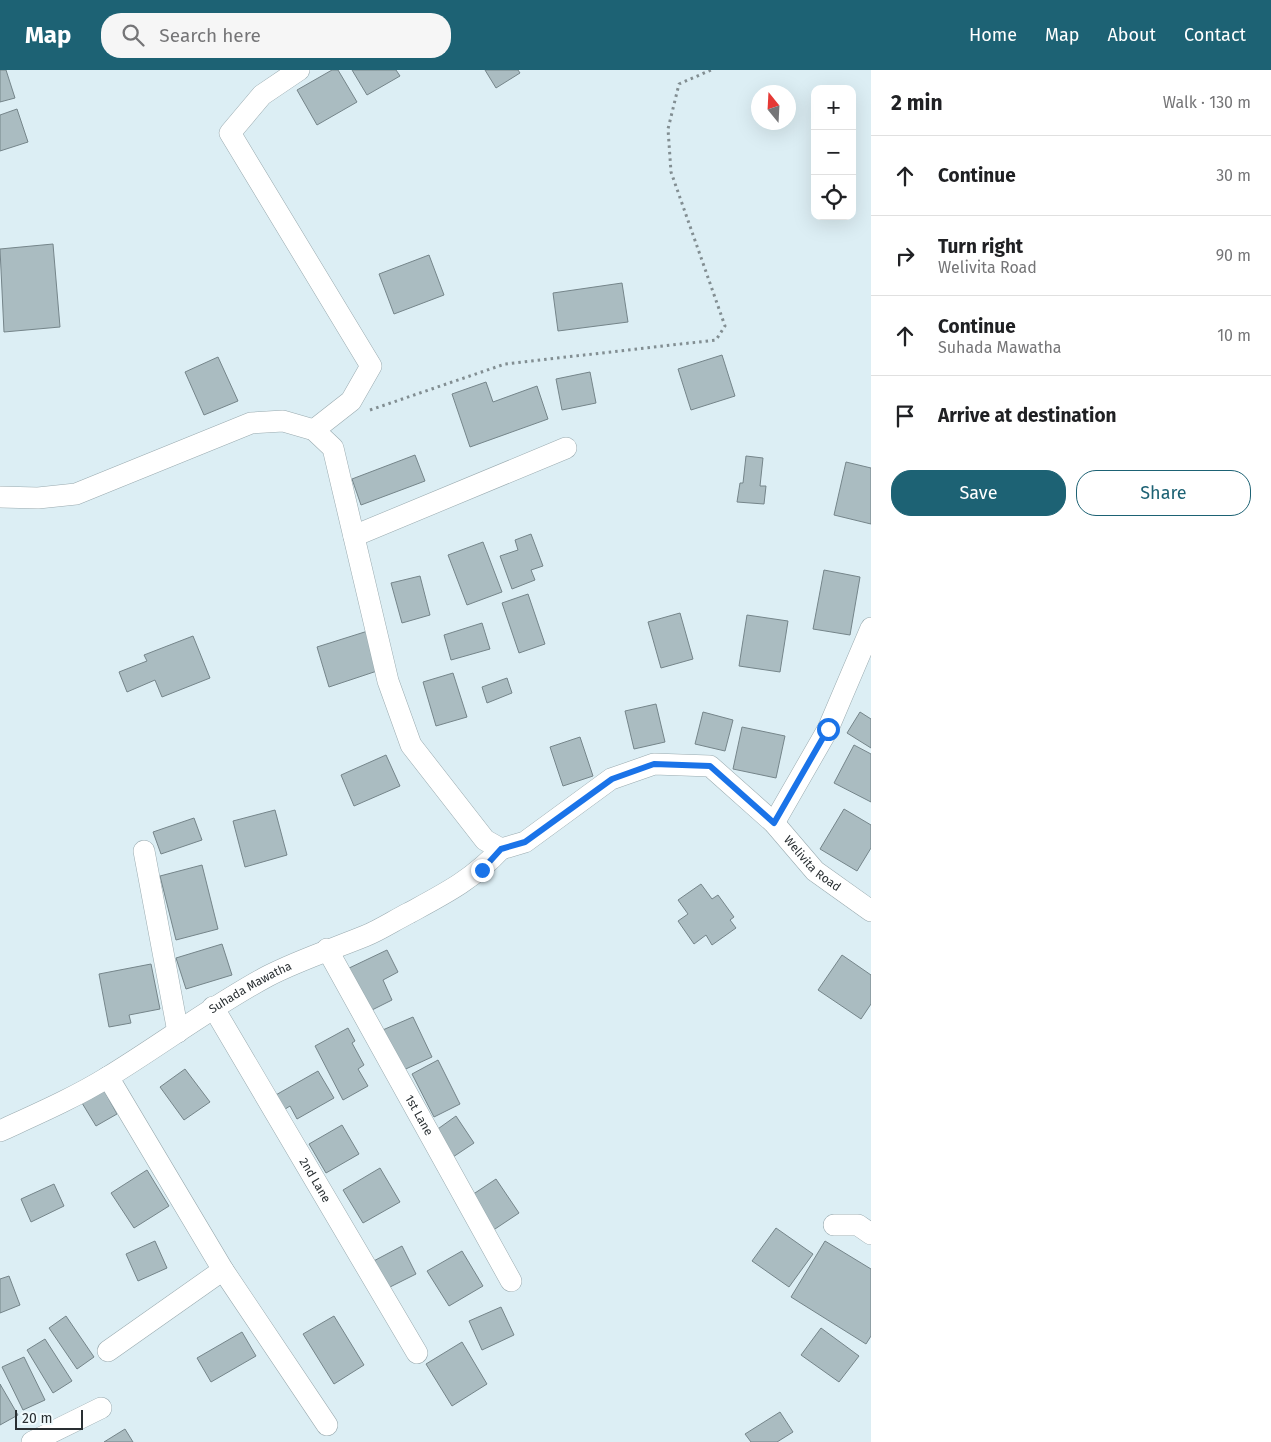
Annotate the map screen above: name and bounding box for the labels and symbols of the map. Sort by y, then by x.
north arrow [751,85,796,130]
route start [817,718,840,741]
street label: Welivita Road [781,833,844,894]
route end [471,859,494,882]
street label: Suhada Mawatha [206,959,294,1016]
street label: 1st Lane [402,1092,436,1138]
street label: 2nd Lane [297,1155,334,1205]
scale bar [15,1407,82,1430]

